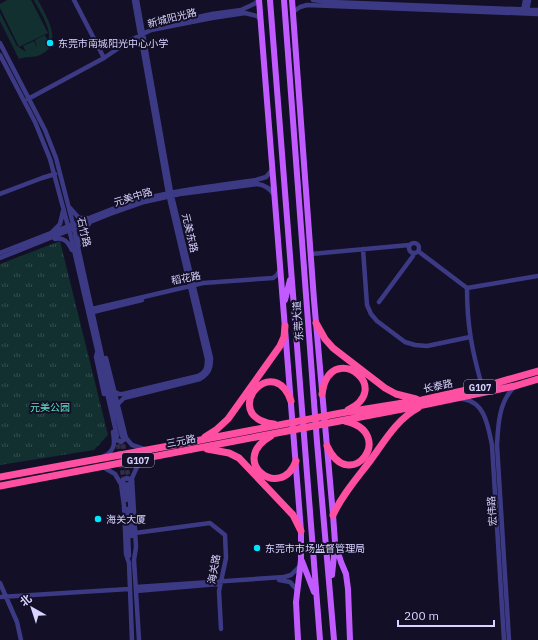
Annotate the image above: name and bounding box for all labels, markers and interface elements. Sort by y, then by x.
street label: 新城阳光路 [146,6,198,30]
place label: 东莞市南城阳光中心小学 [58,37,168,50]
marker: 东莞市南城阳光中心小学 [45,38,55,48]
street label: 元美中路 [112,185,154,209]
street label: 元美东路 [179,212,201,254]
street label: 石竹路 [74,216,94,248]
street label: 稻花路 [170,269,202,287]
street label: 东莞大道 [290,301,306,341]
street label: 长泰路 [422,377,454,395]
road number: G107 [464,380,496,394]
park label: 元美公园 [30,401,70,414]
street label: 三元路 [165,432,197,450]
road number: G107 [122,453,154,467]
street label: 宏伟路 [484,496,500,526]
place label: 海关大厦 [106,513,146,526]
marker: 海关大厦 [93,514,103,524]
place label: 东莞市市场监督管理局 [265,542,365,555]
marker: 东莞市市场监督管理局 [252,543,262,553]
street label: 海关路 [205,553,223,585]
north arrow [12,588,52,628]
text: 北 [17,591,34,609]
scale bar [398,602,494,628]
text: 200 m [404,608,439,623]

